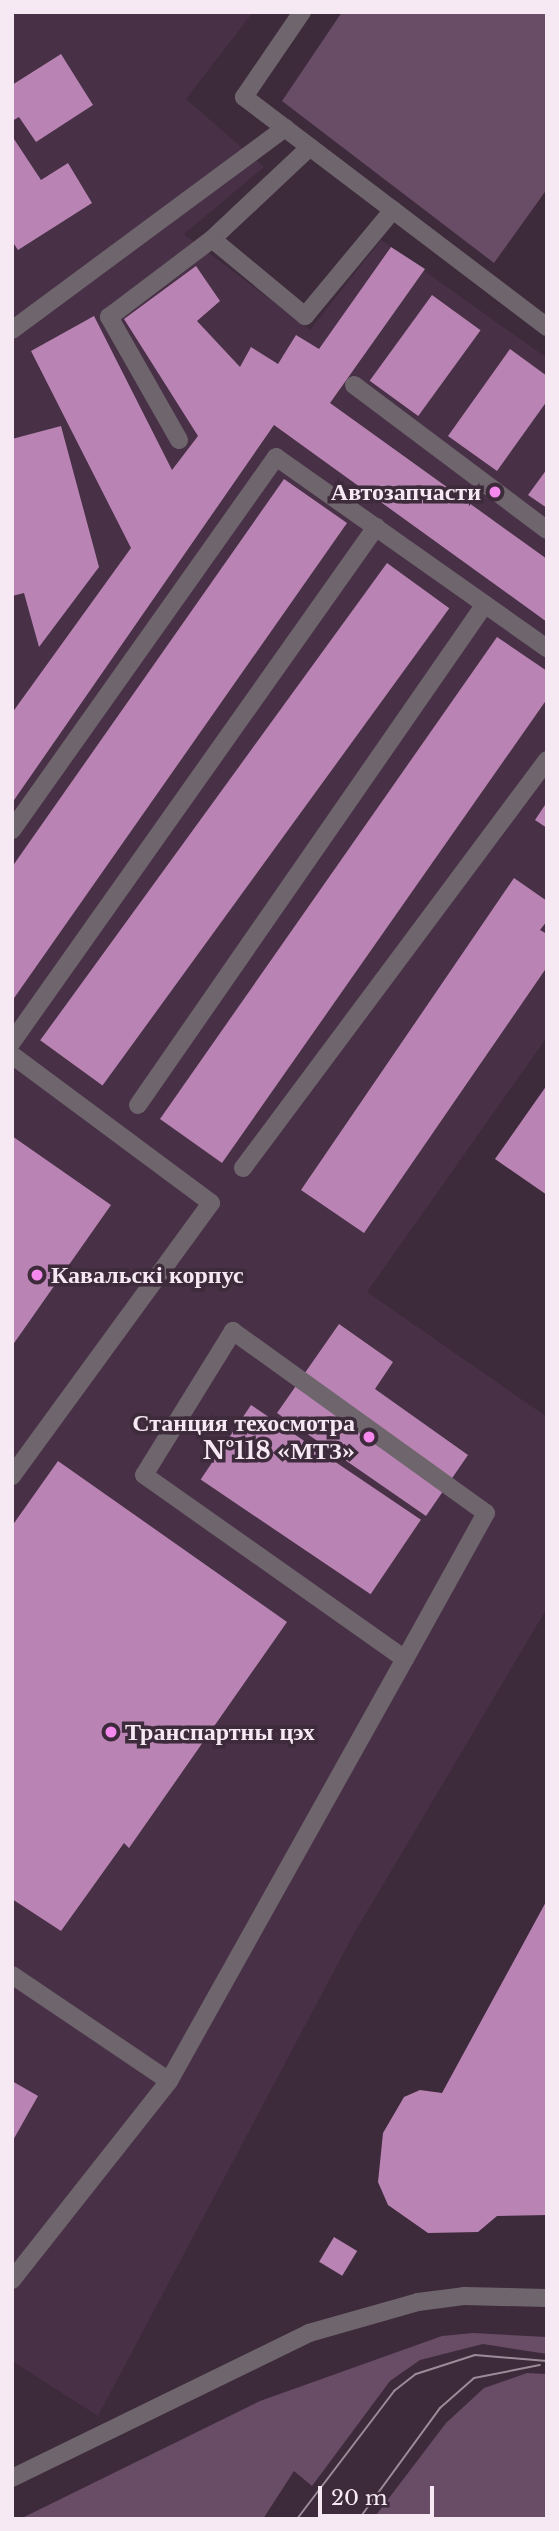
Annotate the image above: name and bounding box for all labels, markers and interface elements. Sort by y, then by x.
place label: Автозапчасти [331,478,481,506]
marker: Автозапчасти [487,484,503,500]
place label: Кавальскі корпус [51,1261,244,1289]
marker: Кавальскі корпус [29,1267,45,1283]
place label: Станция техосмотра №118 «МТЗ» [132,1409,355,1465]
marker: Станция техосмотра №118 «МТЗ» [361,1429,377,1445]
place label: Транспартны цэх [125,1718,315,1746]
marker: Транспартны цэх [103,1724,119,1740]
scale bar [321,2472,436,2516]
text: 20 m [331,2485,388,2511]

